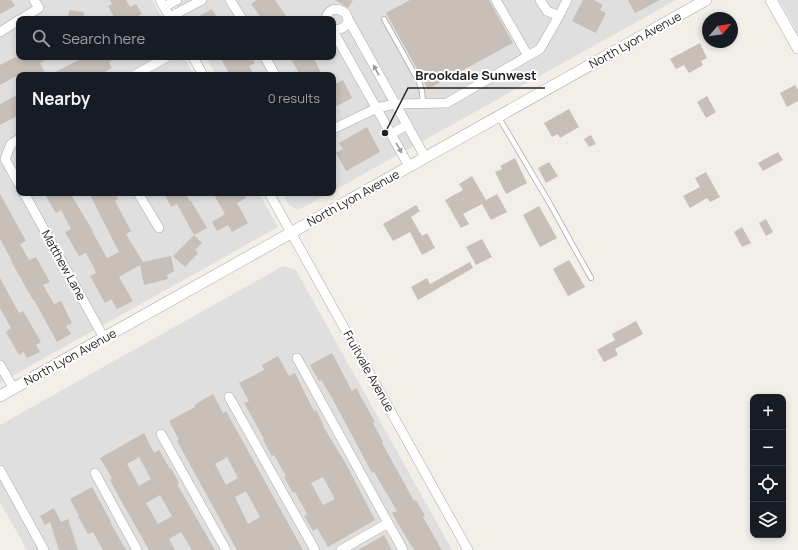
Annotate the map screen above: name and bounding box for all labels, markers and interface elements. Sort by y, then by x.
street label: North Lyon Avenue [586,8,684,72]
north arrow [702,12,738,48]
search box [16,16,336,60]
icon: search [30,27,52,49]
text: Search here [62,28,145,49]
callout: Brookdale Sunwest [408,63,545,88]
one-way arrow [373,64,380,76]
text: Brookdale Sunwest [415,66,537,84]
text: Nearby [32,87,90,110]
text: 0 results [268,89,320,107]
one-way arrow [396,142,403,154]
street label: North Lyon Avenue [304,166,402,230]
street label: Matthew Lane [38,227,90,303]
street label: North Lyon Avenue [21,325,119,389]
street label: Fruitvale Avenue [340,327,398,415]
map controls [750,394,786,538]
button: + [750,394,786,430]
button: − [750,430,786,466]
button: locate [750,466,786,502]
button: layers [750,502,786,538]

